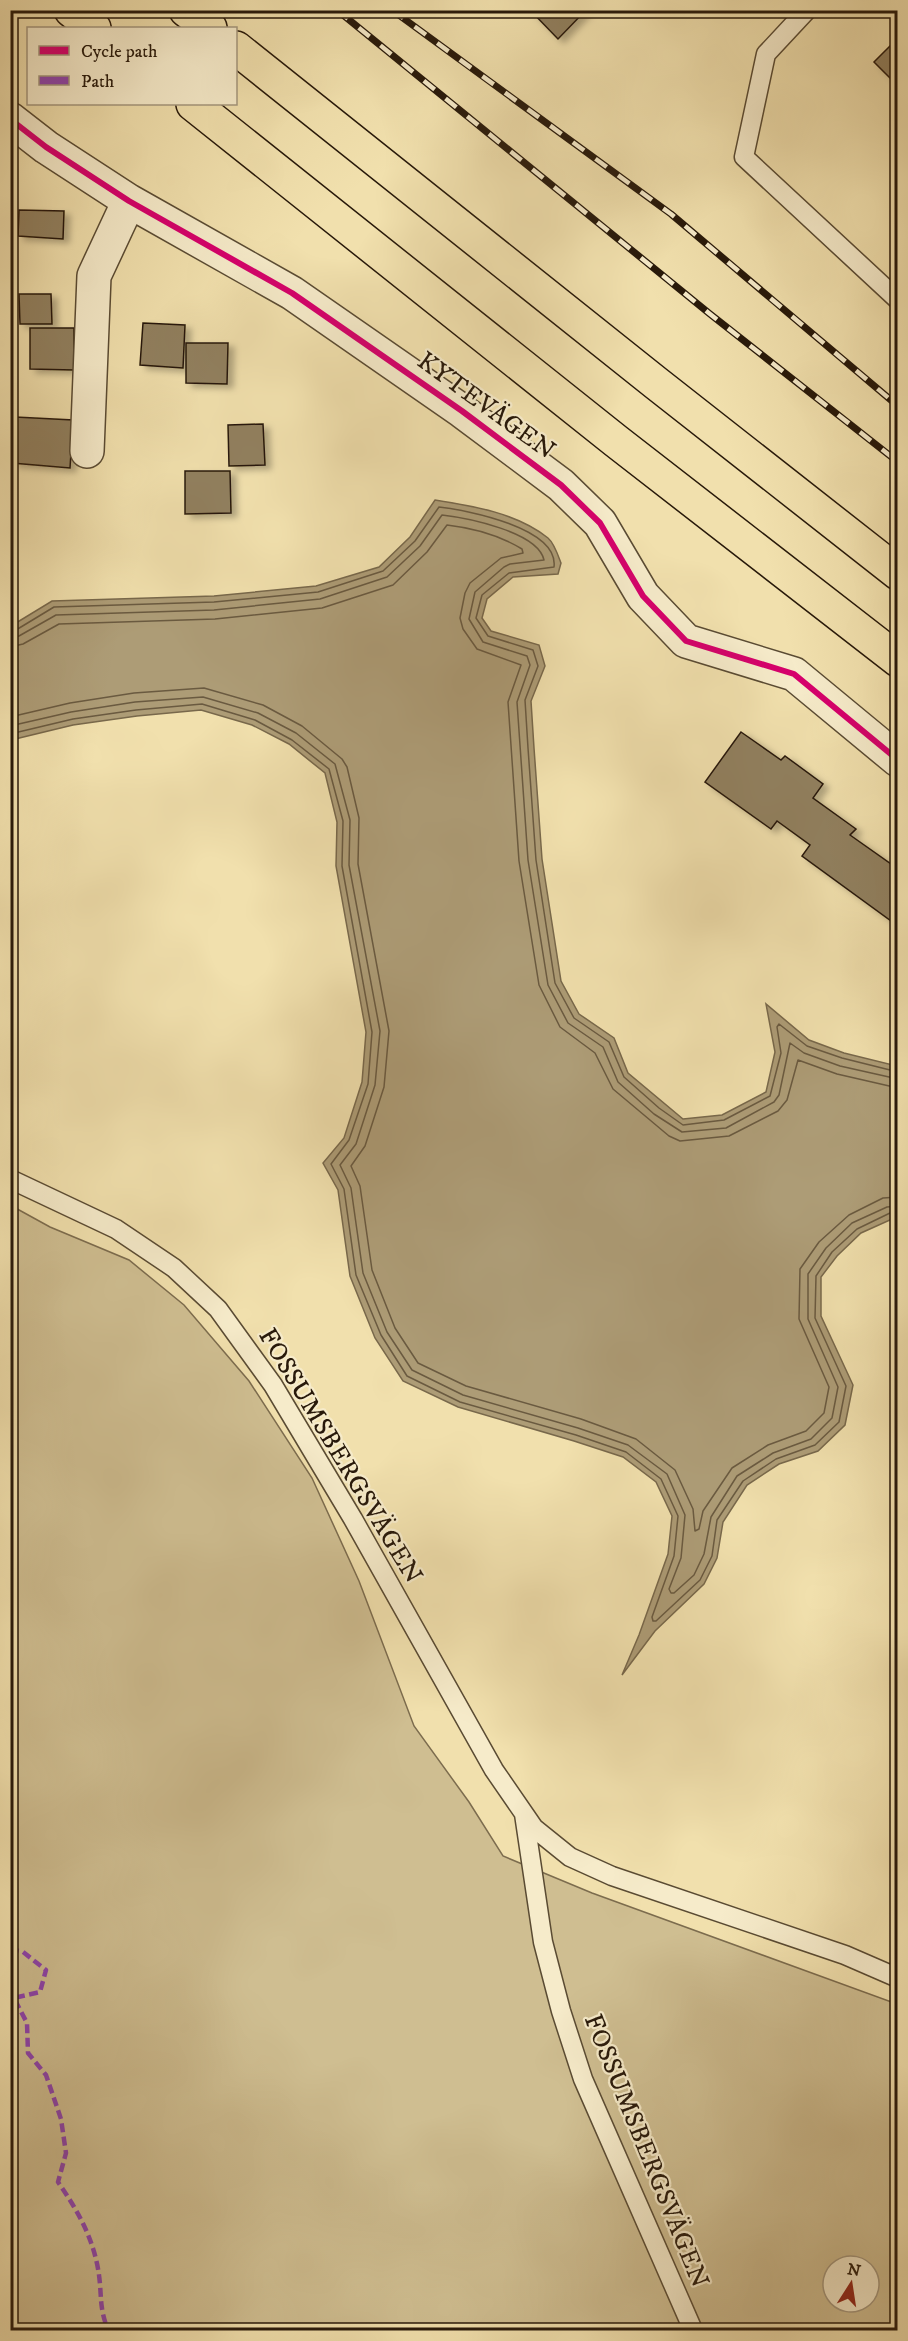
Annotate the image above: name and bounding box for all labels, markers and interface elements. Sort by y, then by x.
legend [27,27,237,105]
text: Cycle path [81,41,158,63]
text: Path [81,71,115,93]
street label: KYTEVÄGEN [410,345,562,467]
street label: FOSSUMSBERGSVÄGEN [251,1322,429,1590]
street label: FOSSUMSBERGSVÄGEN [576,2009,716,2293]
north arrow [821,2254,881,2314]
text: N [845,2259,862,2281]

